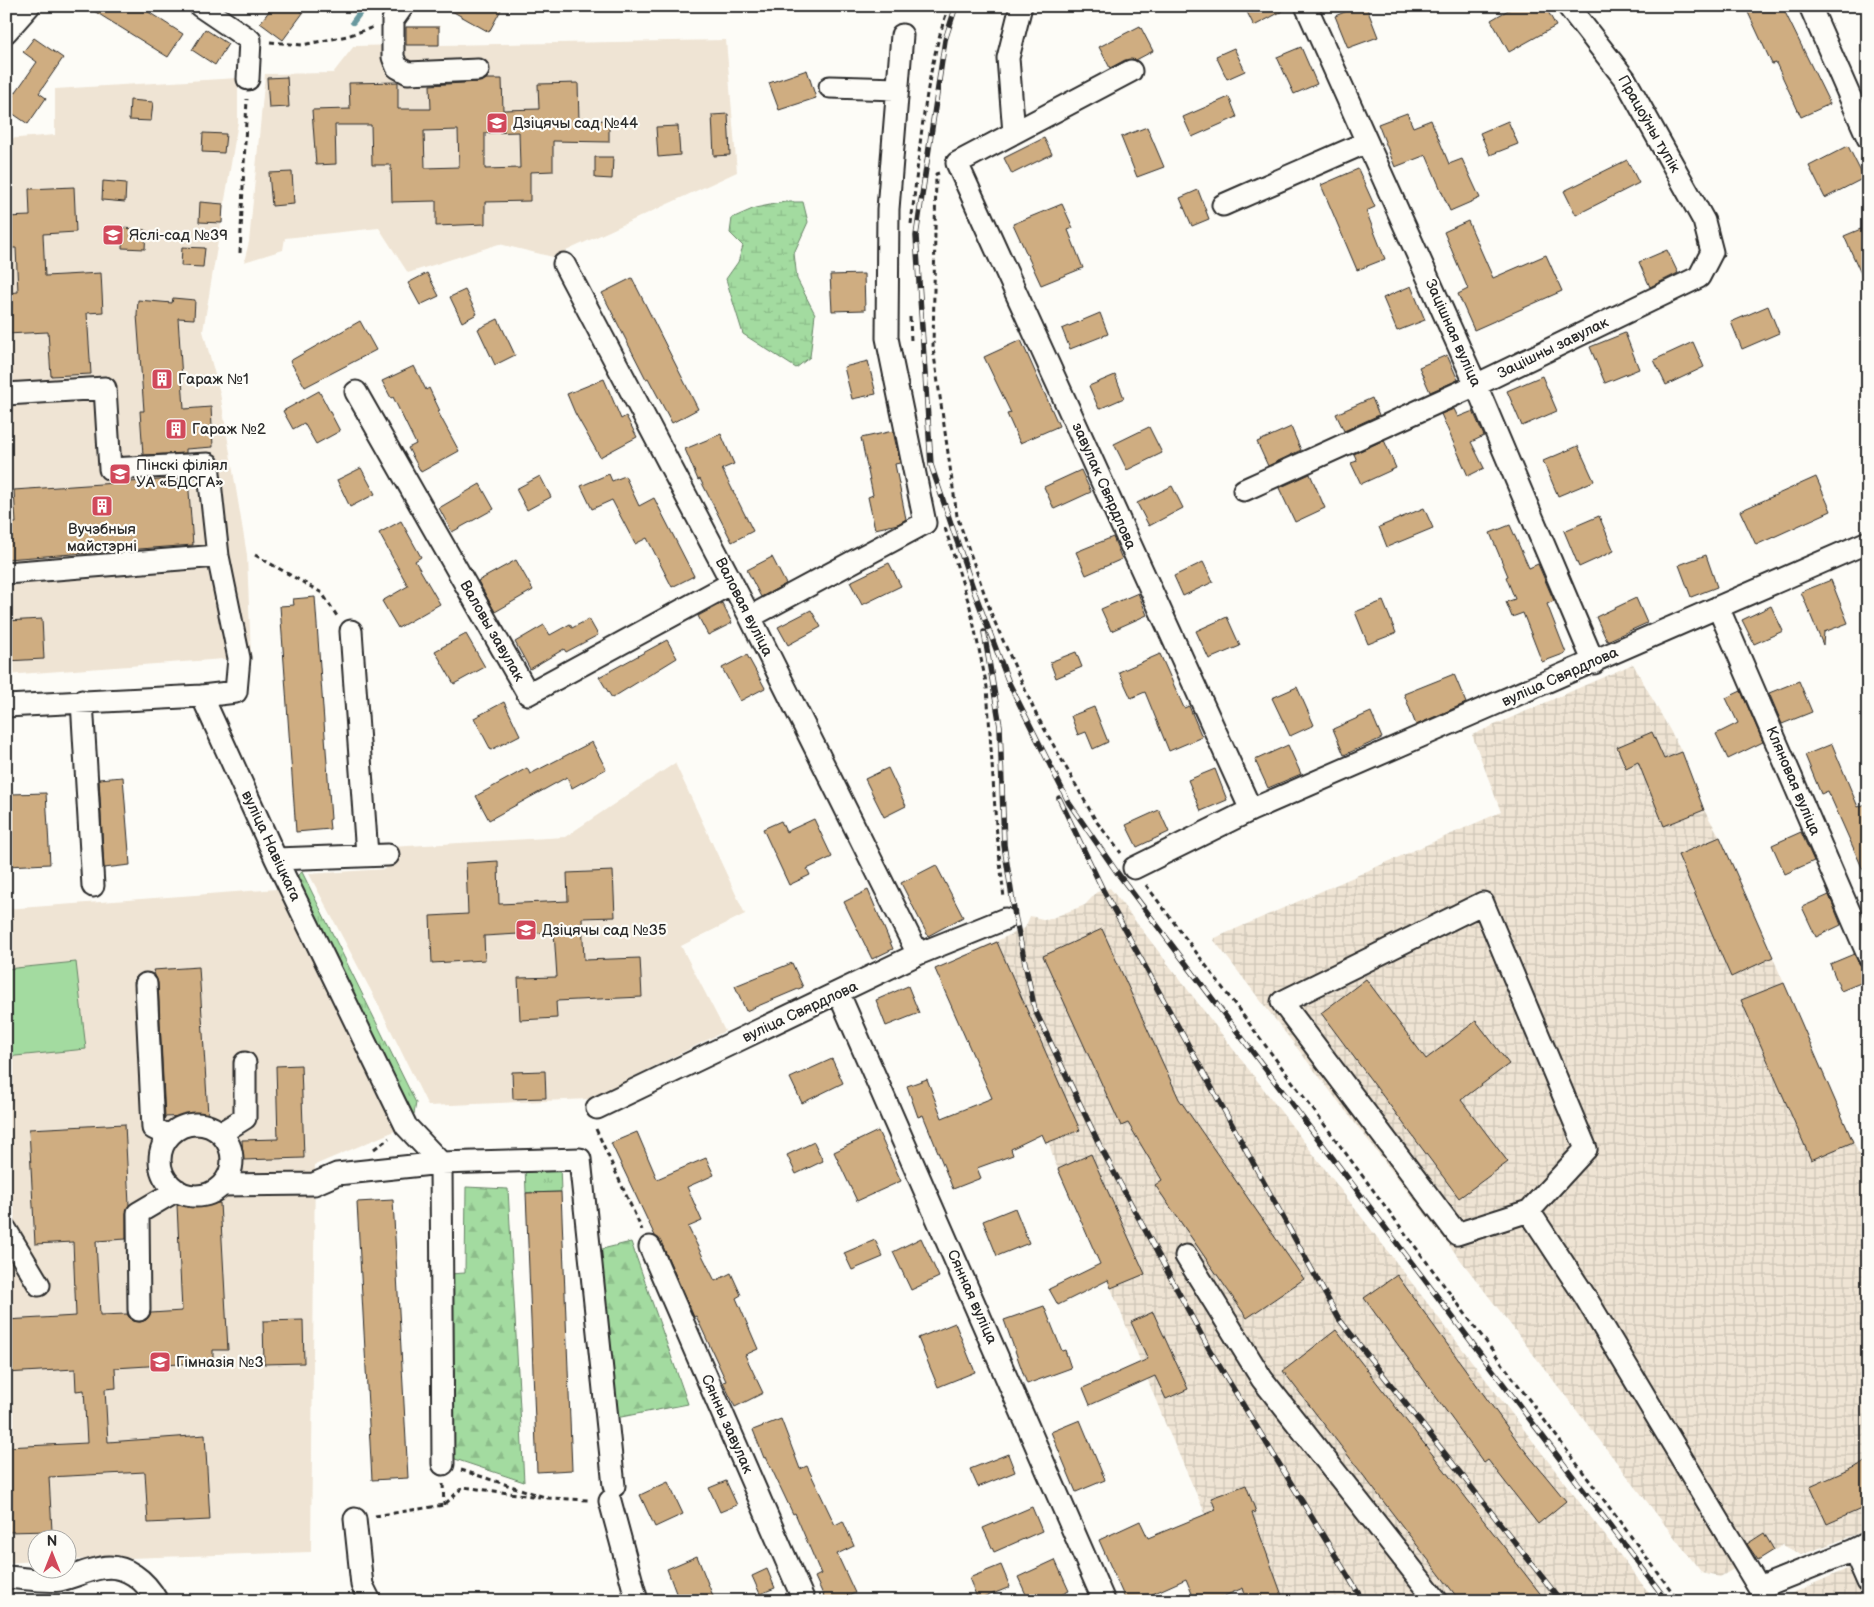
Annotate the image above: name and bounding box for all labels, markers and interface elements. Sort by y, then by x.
street label: Працоўны тупік [1613,72,1685,176]
school or university icon: Дзіцячы сад №44 [485,111,509,135]
place label: Дзіцячы сад №44 [513,114,638,133]
school or university icon: Яслі-сад №39 [101,223,125,247]
place label: Яслі-сад №39 [129,226,228,245]
street label: Зацішная вуліца [1421,276,1485,390]
street label: Зацішны завулак [1494,313,1612,383]
building icon: Гараж №1 [150,367,174,391]
place label: Гараж №1 [178,370,249,389]
building icon: Гараж №2 [164,417,188,441]
place label: Гараж №2 [192,420,266,439]
street label: завулак Свярдлова [1067,420,1141,552]
place label: Пінскі філіял УА «БДСГА» [136,456,228,492]
school or university icon: Пінскі філіял УА «БДСГА» [108,462,132,486]
building icon: Вучэбныя майстэрні [90,494,114,518]
place label: Вучэбныя майстэрні [67,520,137,556]
street label: Валовая вуліца [711,554,777,660]
street label: Валовы завулак [455,577,529,685]
street label: вуліца Свярдлова [1499,643,1621,711]
street label: Кляновая вуліца [1761,724,1825,838]
street label: вуліца Навіцкага [237,788,305,905]
school or university icon: Дзіцячы сад №35 [514,918,538,942]
place label: Дзіцячы сад №35 [542,921,667,940]
street label: вуліца Свярдлова [739,977,861,1047]
street label: Сянная вуліца [943,1247,1001,1347]
school or university icon: Гімназія №3 [148,1350,172,1374]
place label: Гімназія №3 [176,1353,264,1372]
street label: Сянны завулак [697,1371,757,1477]
north arrow [28,1530,78,1580]
text: N [47,1533,57,1550]

